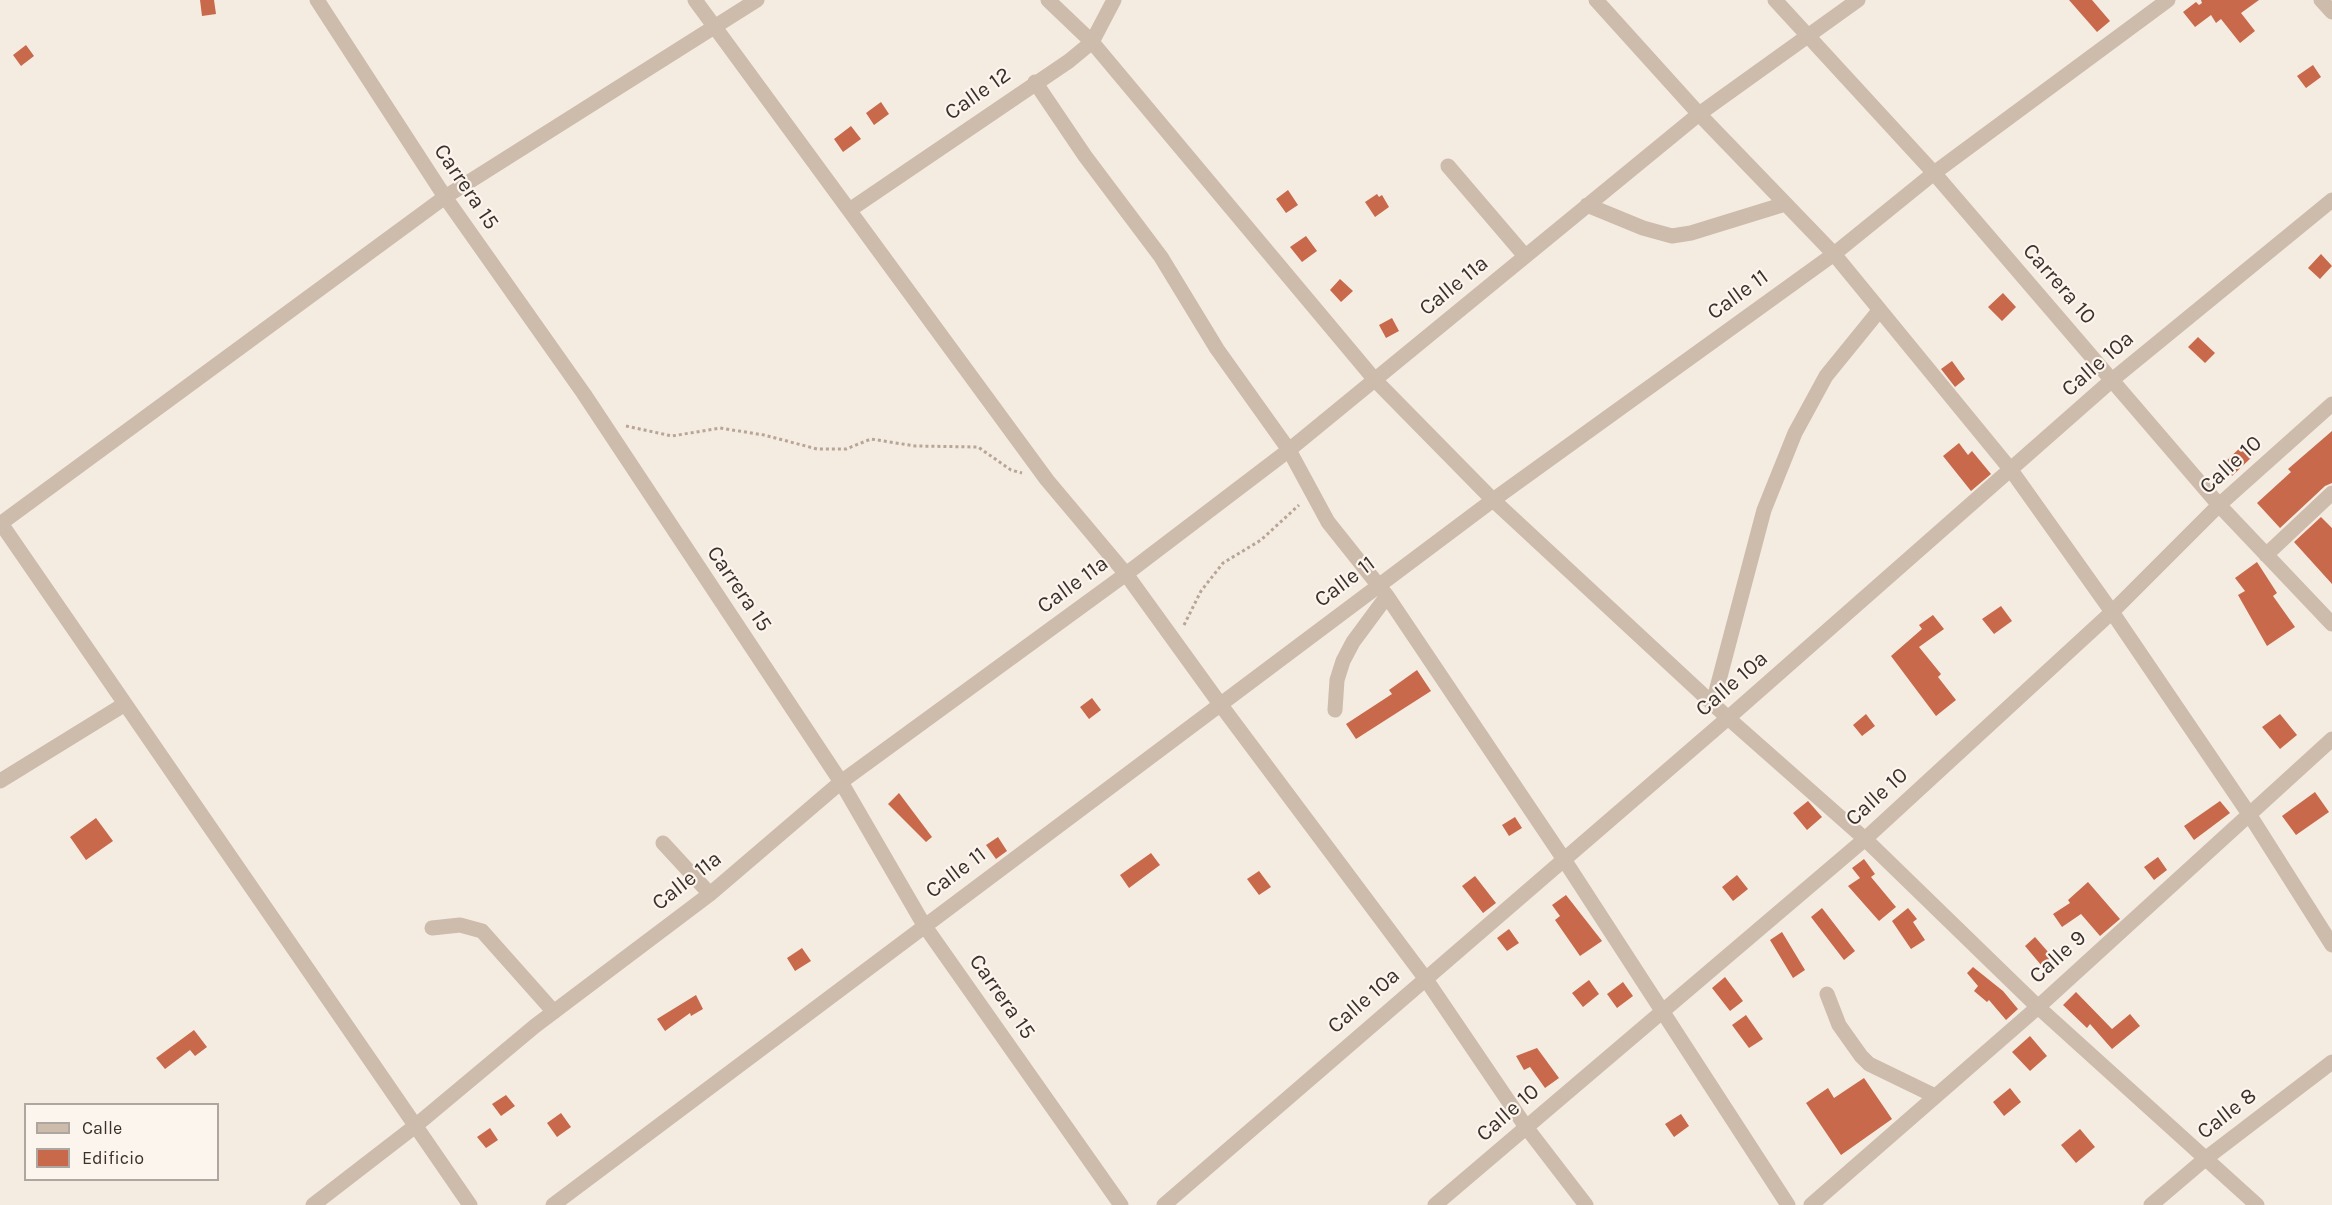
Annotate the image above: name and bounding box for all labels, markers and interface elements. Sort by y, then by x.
street label: Calle 12 [940,62,1016,126]
street label: Carrera 15 [428,139,504,235]
street label: Carrera 10 [2017,238,2101,330]
street label: Calle 11a [1414,250,1494,322]
street label: Calle 11 [1702,264,1774,326]
street label: Calle 10a [2057,326,2139,402]
street label: Calle 10 [2194,430,2268,500]
street label: Carrera 15 [701,541,777,637]
street label: Calle 11a [1032,550,1114,620]
street label: Calle 11 [1310,551,1380,613]
street label: Calle 10a [1691,646,1773,722]
street label: Calle 10 [1840,762,1914,832]
street label: Calle 11 [921,842,991,904]
street label: Calle 11a [647,846,727,916]
street label: Calle 9 [2024,925,2092,989]
street label: Carrera 15 [963,949,1041,1045]
street label: Calle 10a [1323,963,1405,1039]
street label: Calle 10 [1471,1079,1545,1147]
street label: Calle 8 [2192,1083,2262,1145]
legend [24,1103,219,1181]
text: Calle [82,1117,122,1139]
text: Edificio [82,1147,144,1169]

